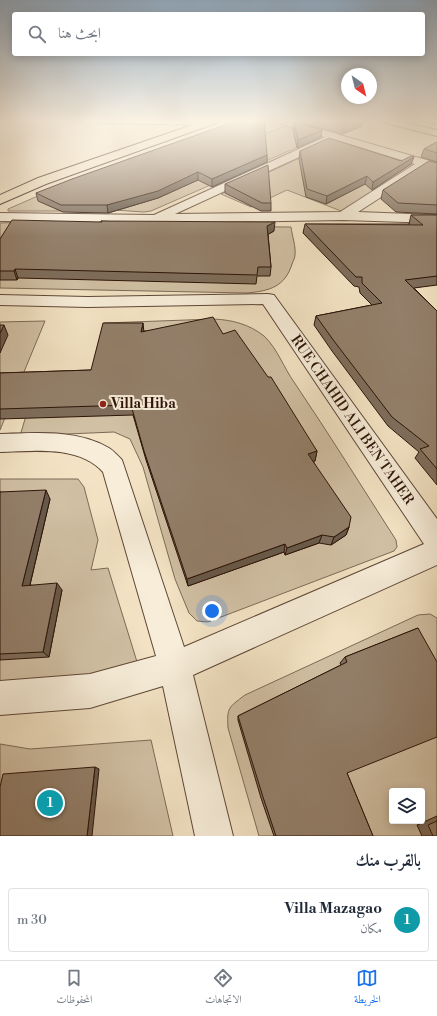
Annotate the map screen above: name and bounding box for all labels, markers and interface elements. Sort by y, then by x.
search box [12,12,425,56]
icon: search [26,23,48,45]
text: ابحث هنا [58,24,101,43]
north arrow [341,68,377,104]
street label: RUE CHAHID ALI BEN TAHER [286,332,418,508]
place label: Villa Hiba [110,395,176,413]
marker: Villa Hiba [98,399,108,409]
your location [202,601,222,621]
pin: 1 [37,788,63,818]
map controls [389,788,425,824]
button: layers [389,788,425,824]
text: بالقرب منك [355,850,421,872]
text: Villa Mazagao [284,899,382,918]
text: 30 m [17,912,47,928]
text: 1 [404,912,410,928]
text: مكان [360,921,382,937]
tab: المحفوظات [56,967,92,1010]
tab: الاتجاهات [205,967,242,1010]
tab: الخريطة [354,967,381,1010]

